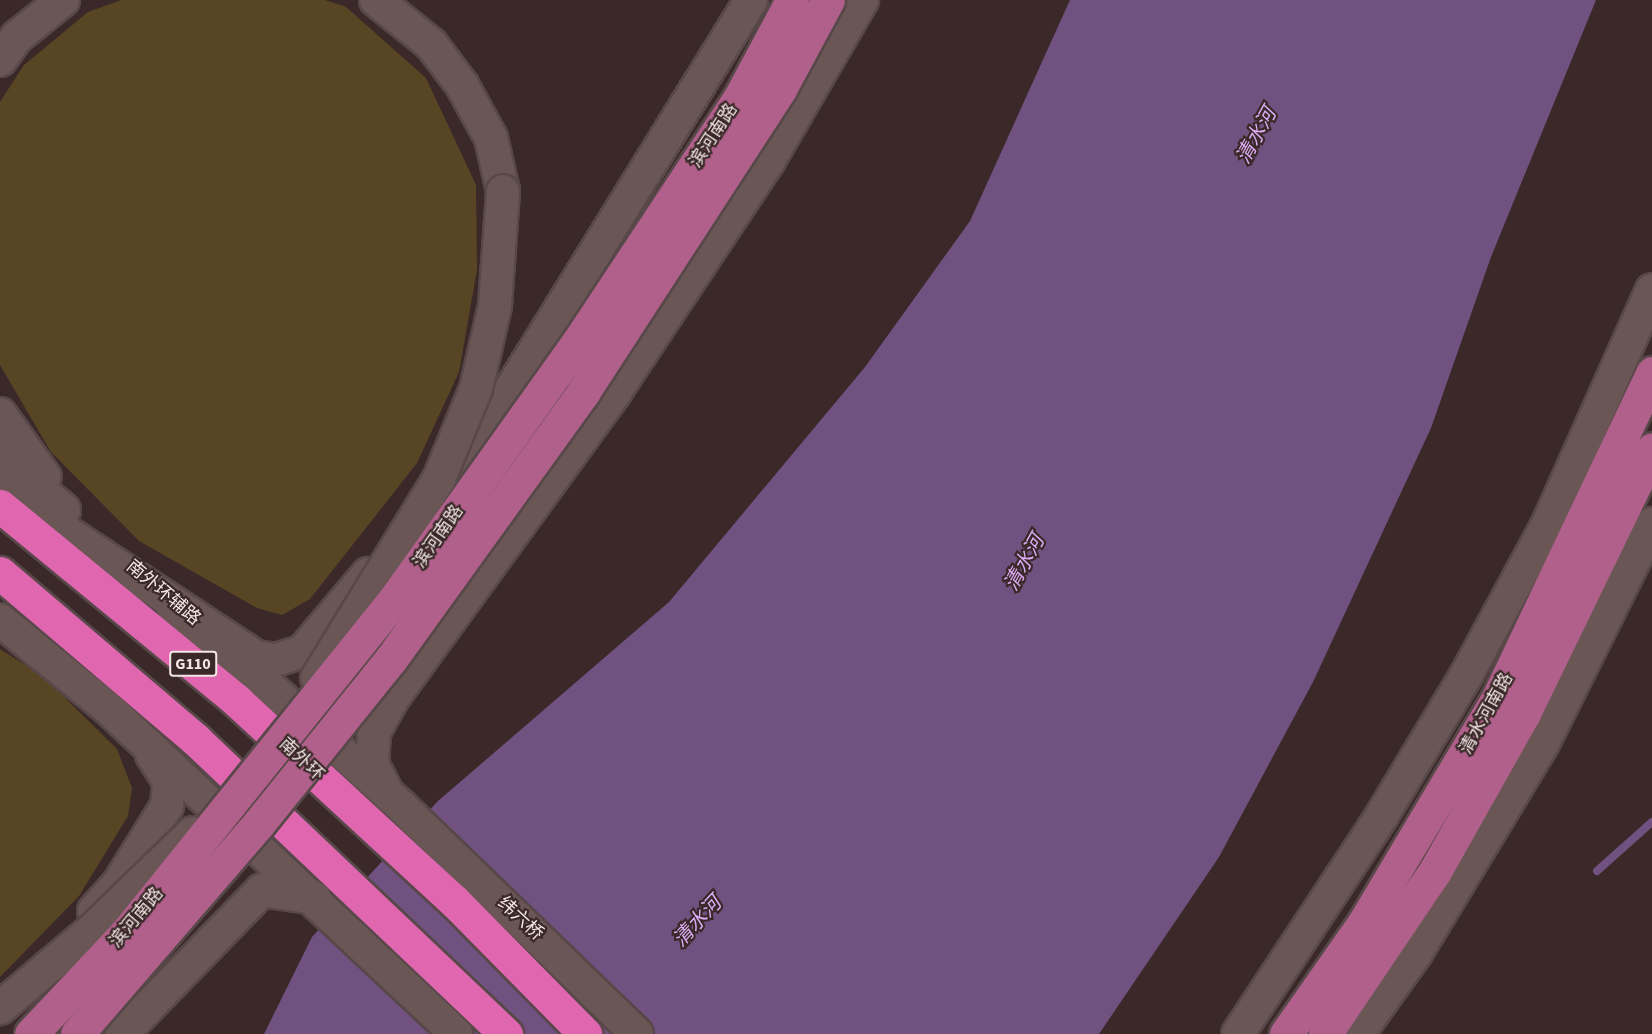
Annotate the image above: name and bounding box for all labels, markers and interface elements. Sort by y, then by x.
street label: 滨河南路 [685,100,743,172]
water label: 清水河 [1232,104,1282,168]
street label: 滨河南路 [410,501,468,573]
water label: 清水河 [1000,531,1050,595]
street label: 南外环辅路 [122,556,204,630]
road number: G110 [169,651,217,677]
street label: 清水河南路 [1456,669,1518,759]
street label: 南外环 [274,734,328,786]
street label: 滨河南路 [106,883,168,953]
water label: 清水河 [669,892,727,952]
street label: 纬六桥 [493,893,547,945]

